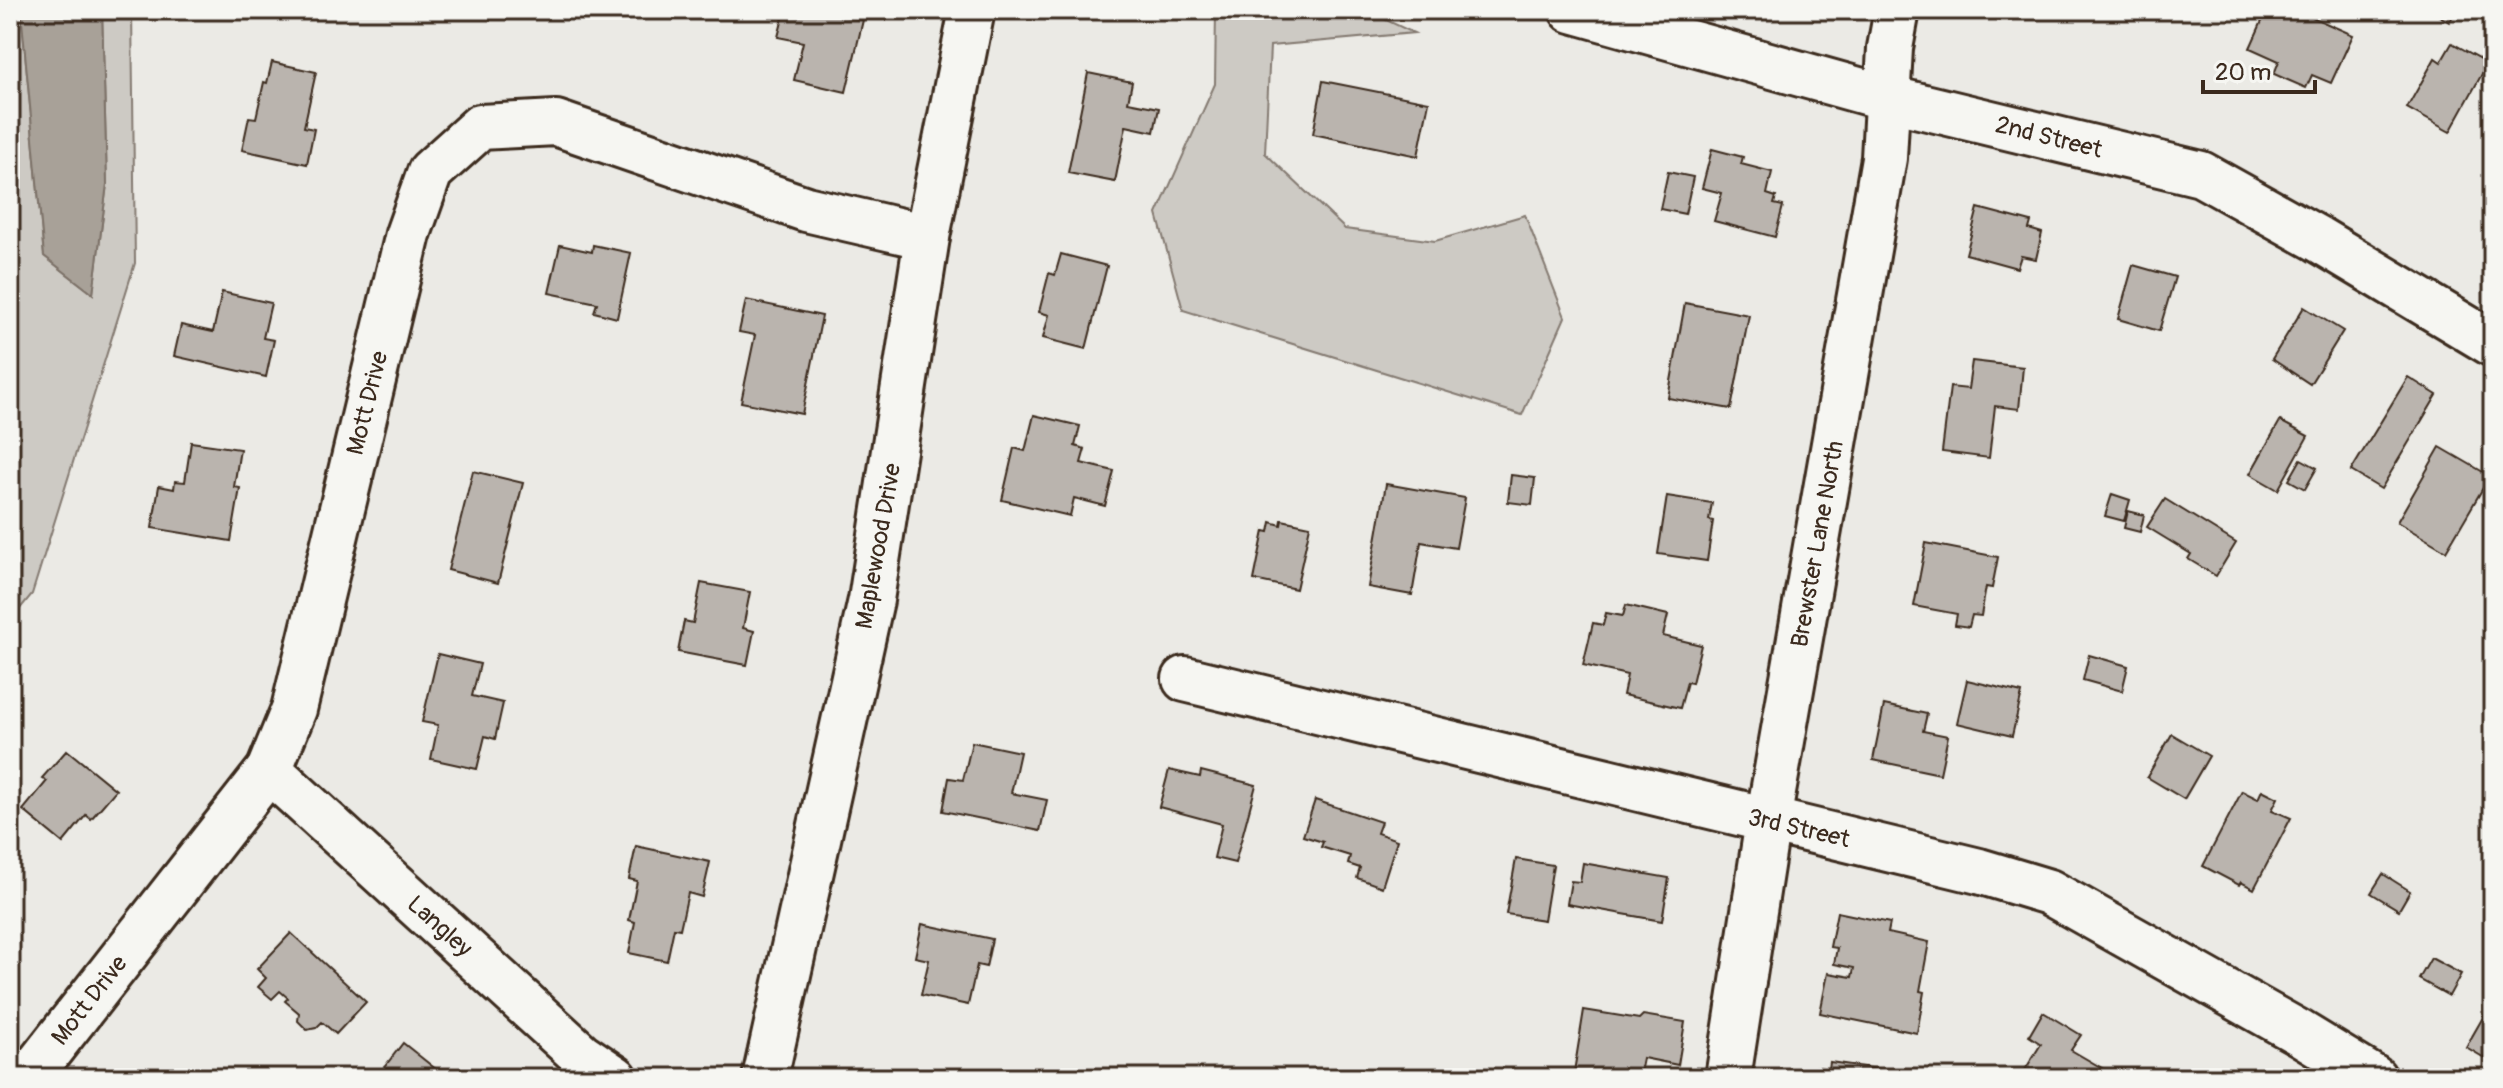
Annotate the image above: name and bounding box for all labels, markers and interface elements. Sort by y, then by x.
scale bar [2203,44,2315,94]
text: 20 m [2215,58,2271,87]
street label: 2nd Street [1992,110,2106,165]
street label: Mott Drive [341,348,394,458]
street label: Brewster Lane North [1785,439,1850,649]
street label: Maplewood Drive [850,461,907,631]
street label: 3rd Street [1745,803,1853,854]
street label: Langley [401,890,478,963]
street label: Mott Drive [45,950,134,1051]

